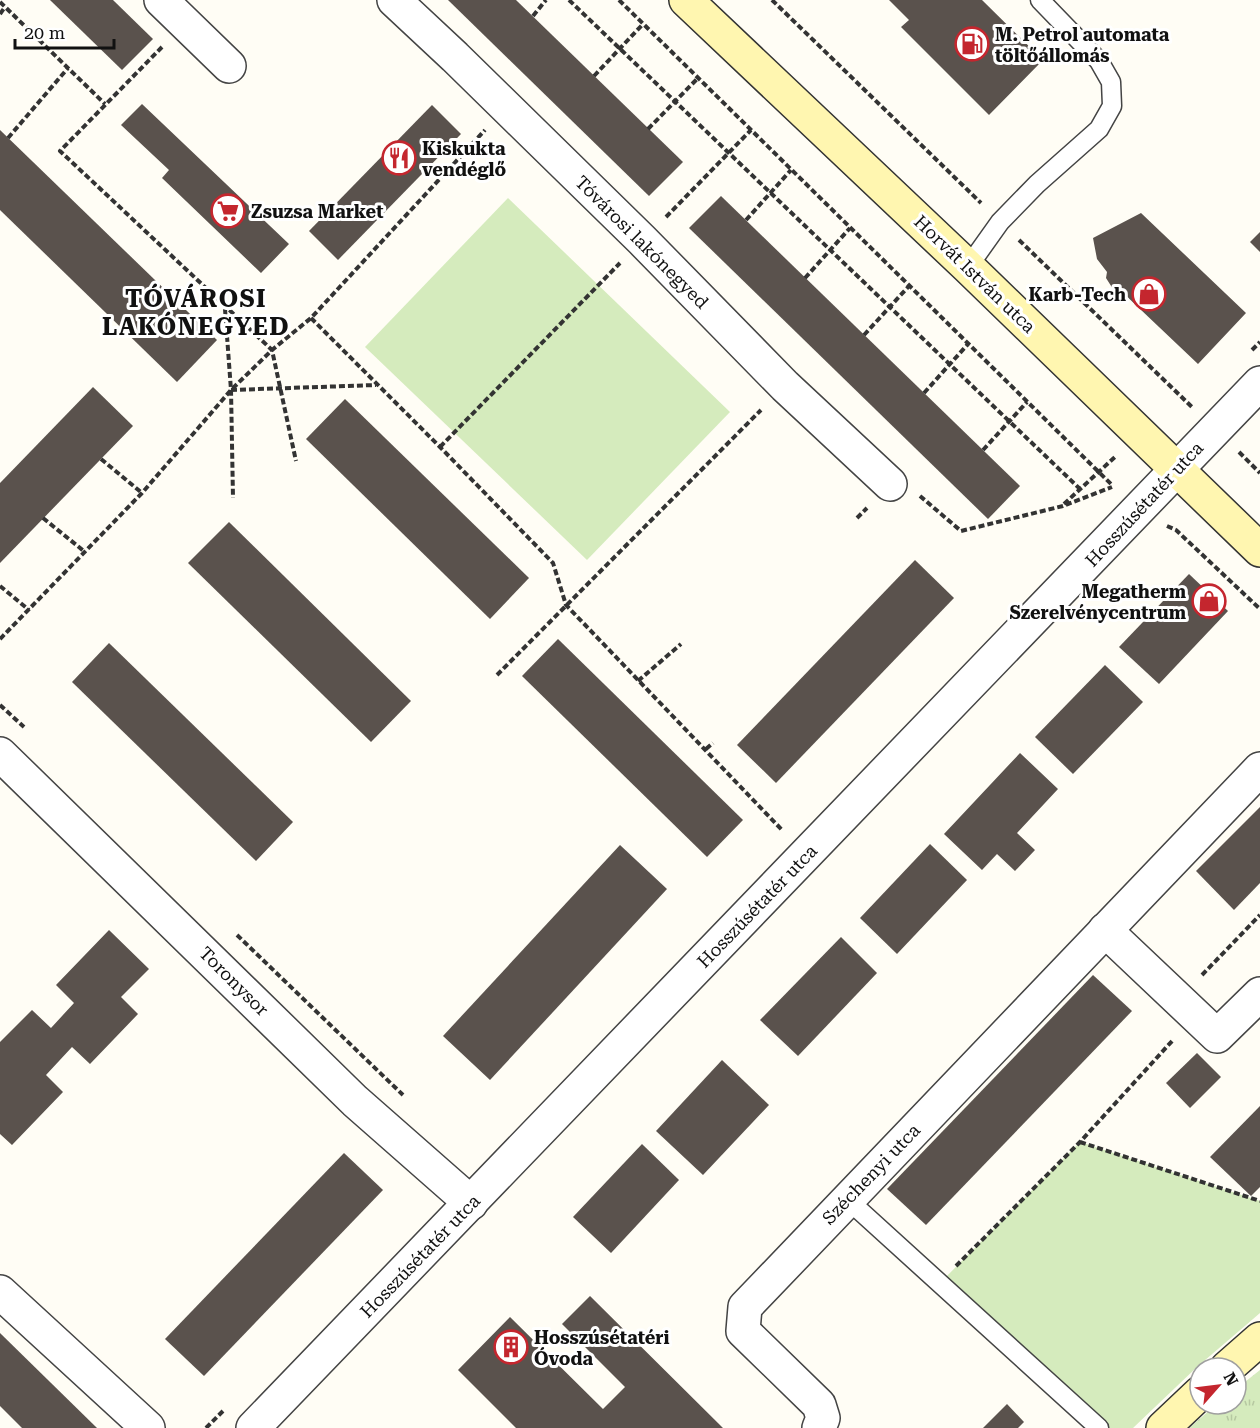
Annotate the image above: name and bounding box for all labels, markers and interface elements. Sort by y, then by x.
scale bar [15,12,114,50]
text: 20 m [24,22,65,43]
place label: M. Petrol automata töltőállomás [995,24,1170,66]
fuel station icon: M. Petrol automata töltőállomás [954,26,990,62]
place label: Kiskukta vendéglő [422,138,506,180]
restaurant icon: Kiskukta vendéglő [381,140,417,176]
street label: Tóvárosi lakónegyed [571,171,713,313]
supermarket icon: Zsuzsa Market [210,193,246,229]
place label: Zsuzsa Market [251,201,383,222]
street label: Horvát István utca [910,211,1040,337]
shop icon: Karb-Tech [1131,276,1167,312]
district label: TÓVÁROSI LAKÓNEGYED [102,283,290,341]
place label: Karb-Tech [1029,284,1126,305]
street label: Hosszúsétatér utca [1081,437,1207,571]
place label: Megatherm Szerelvénycentrum [1009,581,1187,623]
shop icon: Megatherm Szerelvénycentrum [1191,583,1227,619]
street label: Hosszúsétatér utca [693,840,821,972]
street label: Toronysor [195,942,273,1020]
street label: Széchenyi utca [818,1119,924,1228]
street label: Hosszúsétatér utca [356,1190,484,1322]
place label: Hosszúsétatéri Óvoda [534,1327,669,1369]
building icon: Hosszúsétatéri Óvoda [493,1329,529,1365]
north arrow [1188,1356,1248,1416]
text: N [1220,1369,1242,1389]

